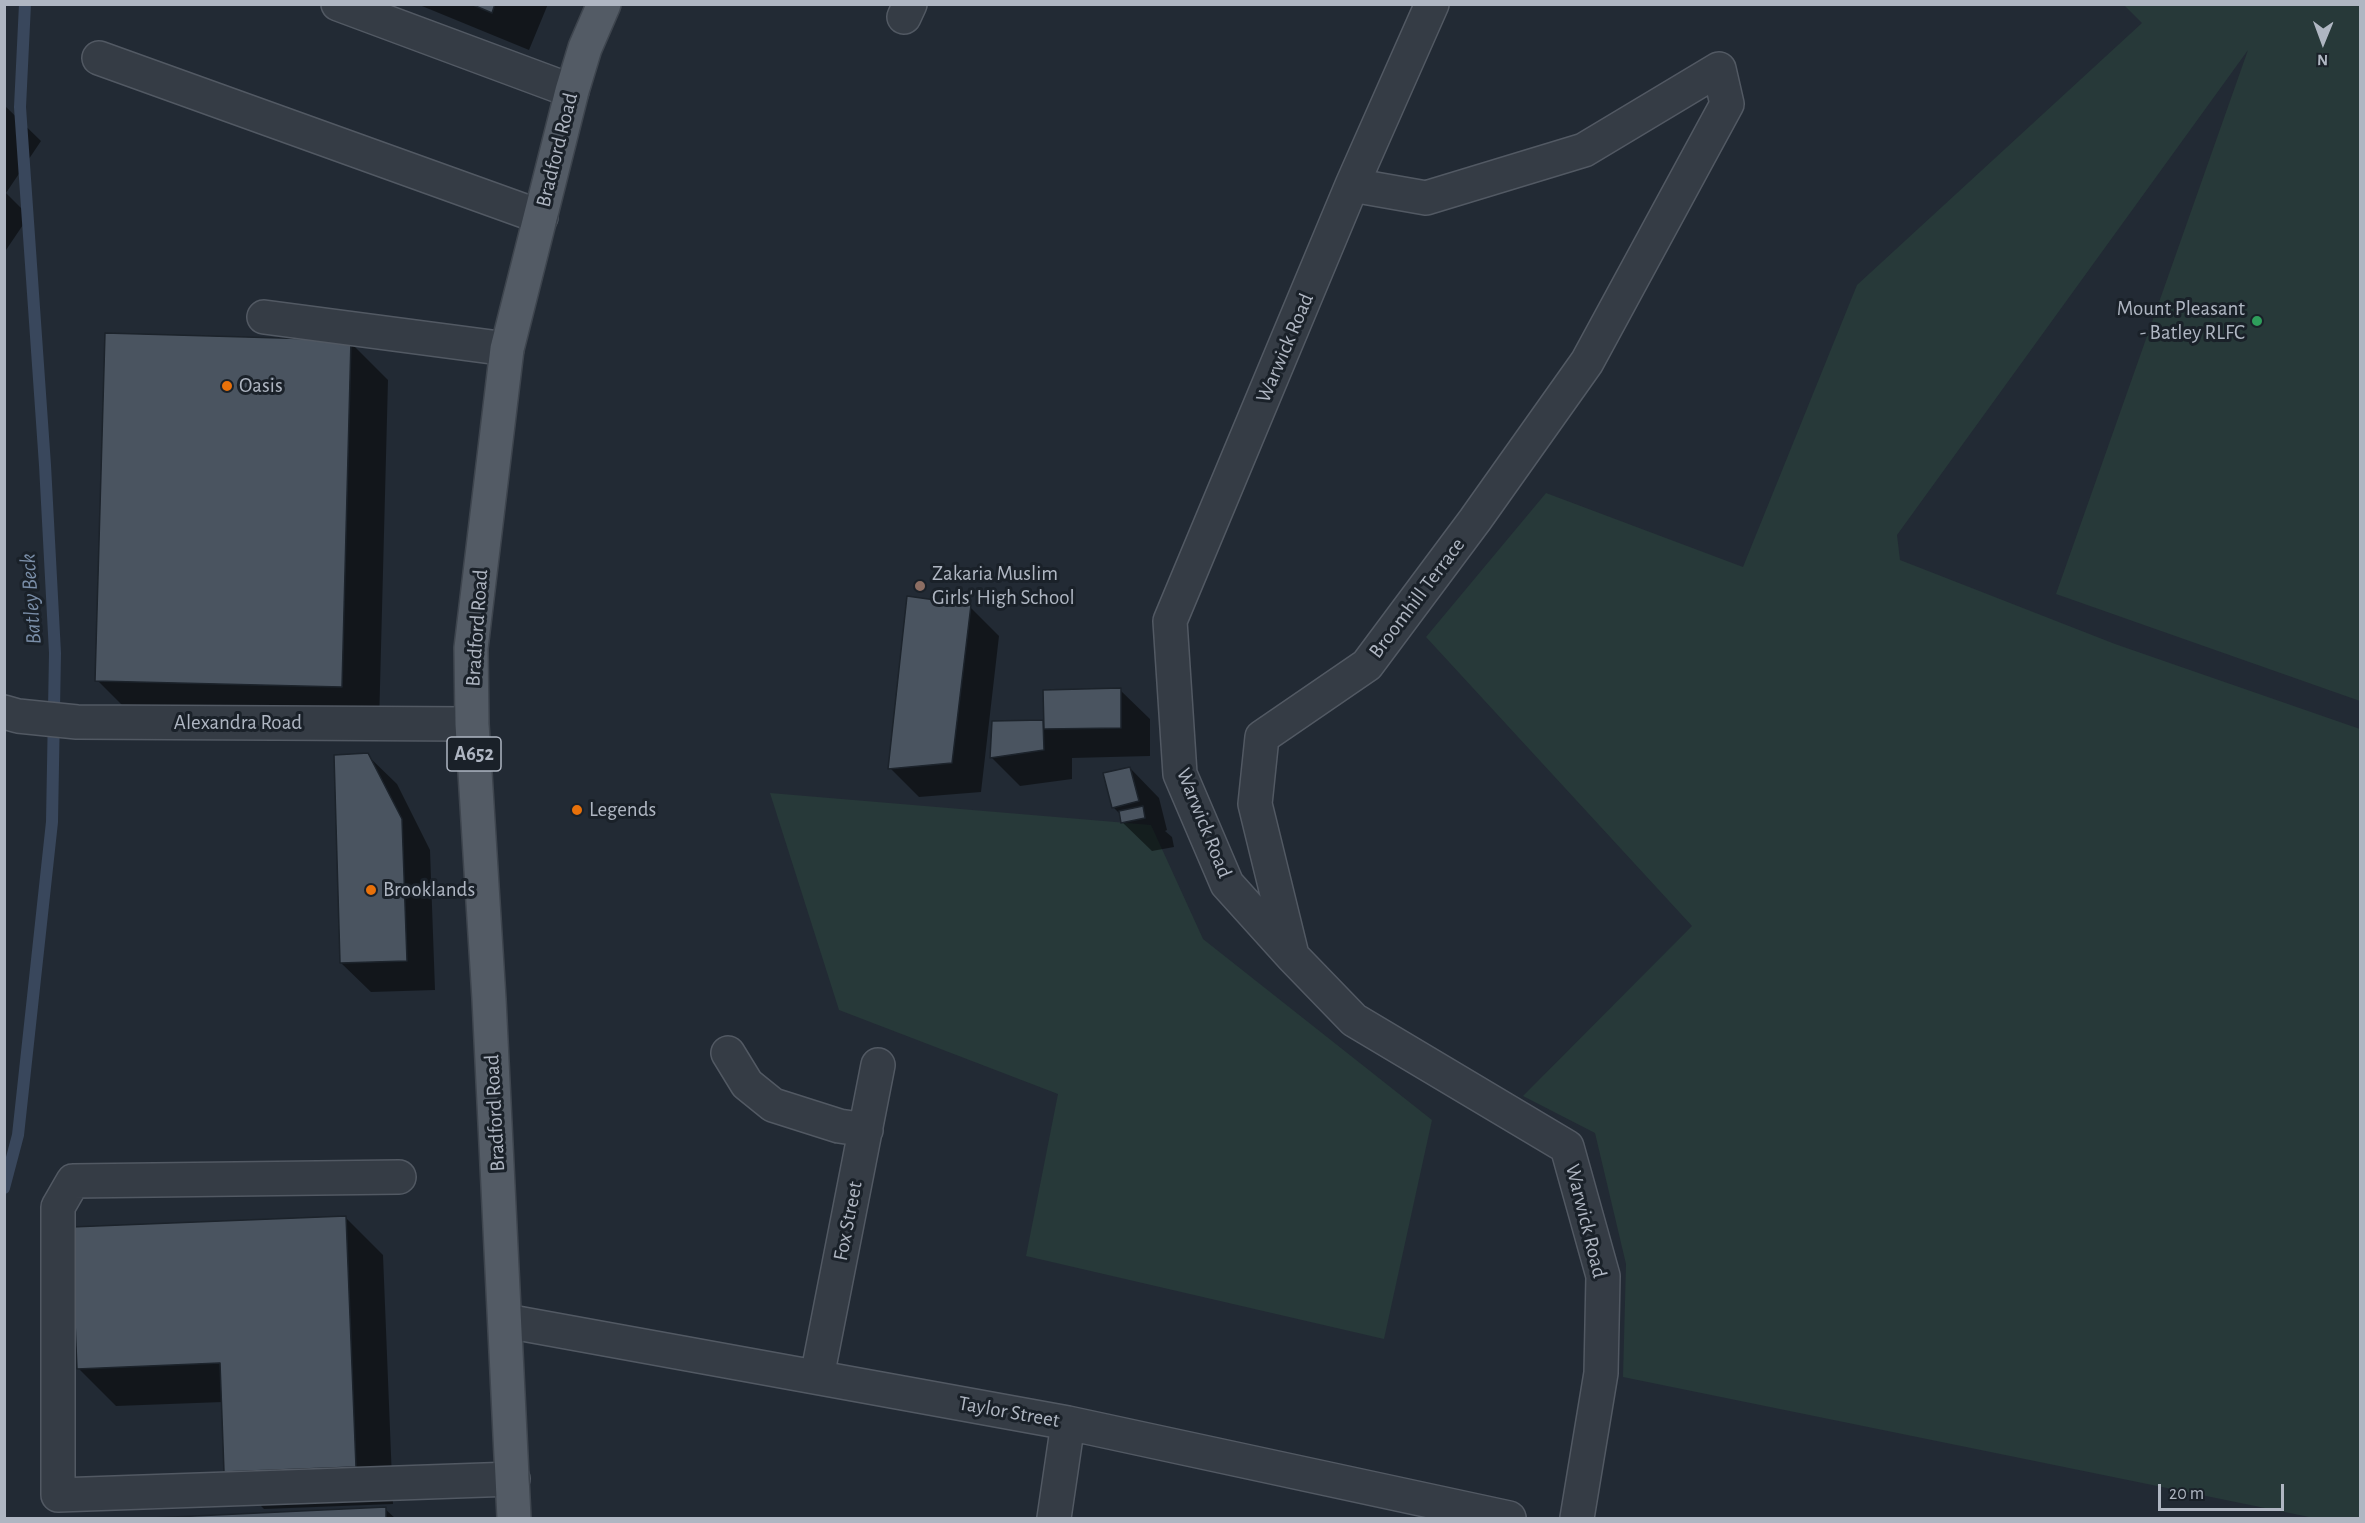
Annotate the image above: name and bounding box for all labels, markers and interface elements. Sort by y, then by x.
north arrow [2293,12,2353,72]
text: N [2317,52,2328,68]
street label: Bradford Road [531,90,583,210]
street label: Warwick Road [1251,290,1319,406]
place label: Mount Pleasant - Batley RLFC [2117,296,2245,346]
marker: Mount Pleasant - Batley RLFC [2250,314,2264,328]
place label: Oasis [239,373,283,399]
marker: Oasis [220,379,234,393]
street label: Broomhill Terrace [1364,533,1470,663]
water label: Batley Beck [15,553,47,645]
place label: Zakaria Muslim Girls' High School [932,561,1075,611]
street label: Bradford Road [460,569,494,687]
marker: Zakaria Muslim Girls' High School [913,579,927,593]
street label: Alexandra Road [174,710,302,736]
road number: A652 [447,737,501,771]
street label: Warwick Road [1171,764,1237,882]
place label: Legends [589,797,656,823]
marker: Legends [570,803,584,817]
place label: Brooklands [383,877,475,903]
marker: Brooklands [364,883,378,897]
street label: Bradford Road [479,1054,511,1172]
street label: Warwick Road [1560,1162,1612,1280]
street label: Fox Street [828,1179,868,1263]
street label: Taylor Street [956,1391,1062,1433]
scale bar [2161,1472,2287,1510]
text: 20 m [2169,1485,2204,1503]

